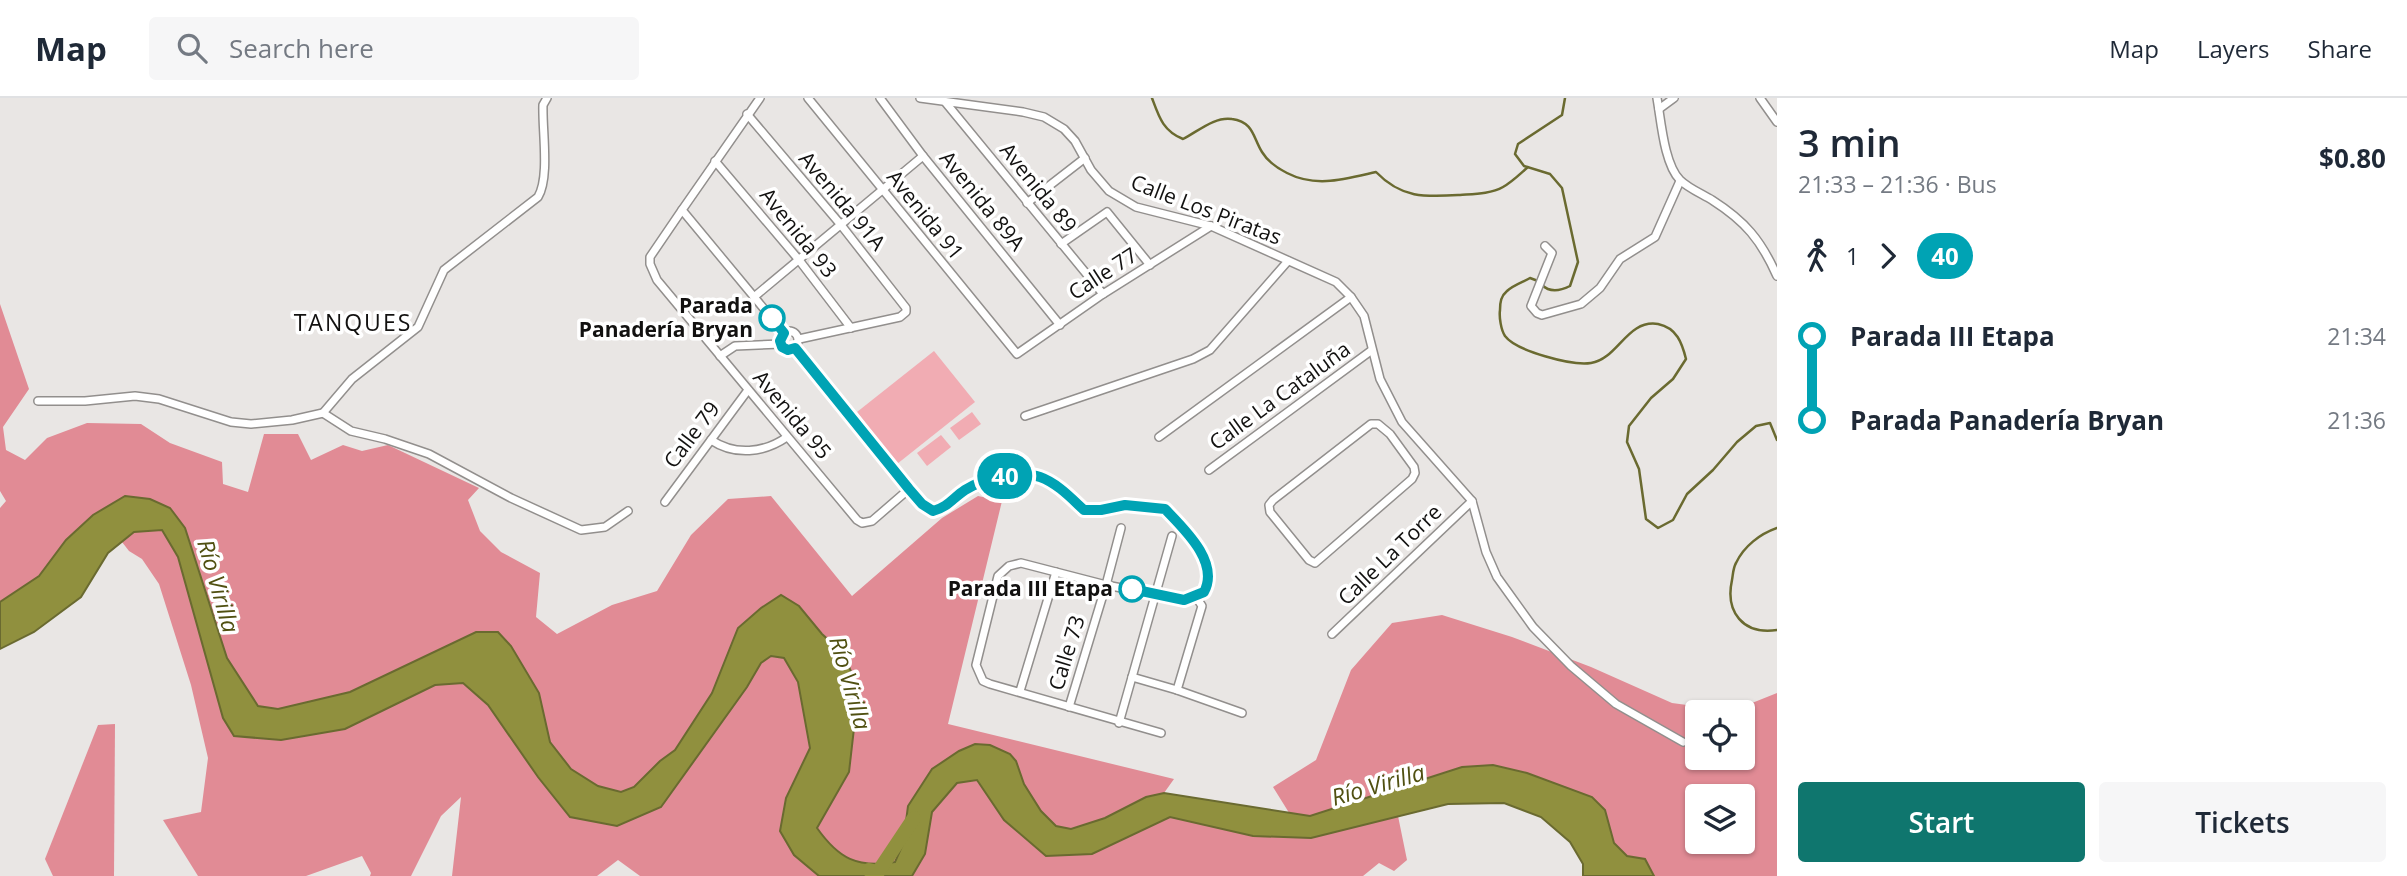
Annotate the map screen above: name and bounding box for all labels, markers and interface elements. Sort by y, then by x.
search box [149,17,639,80]
text: Map [35,26,107,71]
icon: search [173,29,211,67]
text: Search here [229,30,374,66]
text: Map [2109,32,2159,65]
text: Layers [2197,32,2270,65]
text: Share [2308,32,2372,65]
text: 3 min [1798,116,1901,168]
street label: Avenida 89 [994,137,1084,238]
text: $0.80 [2319,140,2386,176]
street label: Avenida 91A [793,145,893,256]
street label: Avenida 89A [934,145,1032,257]
street label: Avenida 91 [881,164,971,265]
street label: Calle Los Piratas [1127,167,1286,251]
text: 21:33 – 21:36 · Bus [1798,168,1997,200]
street label: Avenida 93 [754,182,844,283]
icon: walk [1798,237,1836,275]
icon: forward [1869,237,1907,275]
text: 40 [1931,239,1959,272]
text: 1 [1846,240,1859,272]
street label: Calle 77 [1063,241,1142,306]
place label: Parada Panadería Bryan [579,291,753,343]
marker: Parada Panadería Bryan [759,305,785,331]
district label: TANQUES [294,306,412,338]
text: Parada III Etapa [1850,318,2055,354]
text: 21:34 [2327,320,2386,352]
street label: Calle La Cataluña [1203,335,1355,456]
street label: Avenida 95 [747,364,838,465]
street label: Calle 79 [657,395,725,473]
text: Parada Panadería Bryan [1850,402,2164,438]
text: 21:36 [2327,404,2386,436]
line badge: 40 [974,453,1036,499]
text: 40 [991,459,1019,492]
street label: Calle La Torre [1331,498,1447,611]
water label: Río Virilla [190,535,248,636]
place label: Parada III Etapa [948,574,1113,602]
marker: Parada III Etapa [1119,576,1145,602]
street label: Calle 73 [1041,612,1091,694]
water label: Río Virilla [822,632,880,733]
map controls [1685,700,1755,854]
button: locate [1685,700,1755,770]
water label: Río Virilla [1327,755,1428,813]
button: Start [1798,782,2085,862]
button: Tickets [2099,782,2386,862]
button: layers [1685,784,1755,854]

